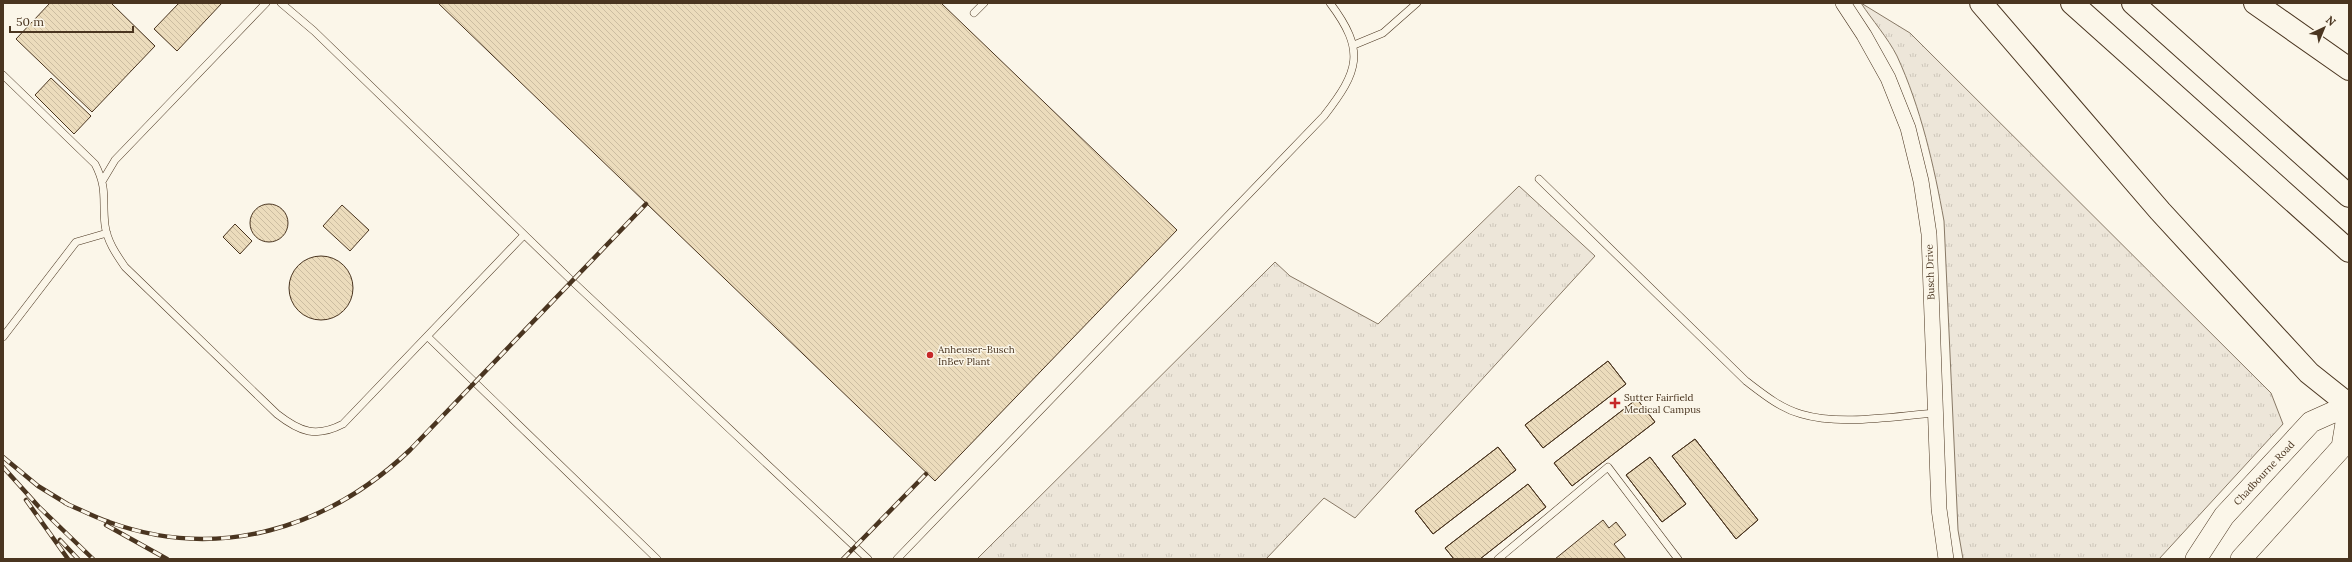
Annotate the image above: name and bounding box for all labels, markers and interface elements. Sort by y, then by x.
scale bar [10,8,133,34]
north arrow [2304,8,2344,48]
text: N [2323,13,2339,29]
text: 50 m [16,14,44,29]
street label: Busch Drive [1923,243,1937,300]
place label: Anheuser-Busch InBev Plant [937,343,1015,368]
marker: Anheuser-Busch InBev Plant [925,350,935,360]
place label: Sutter Fairfield Medical Campus [1624,391,1701,416]
marker: Sutter Fairfield Medical Campus [1609,397,1621,409]
street label: Chadbourne Road [2231,438,2297,508]

